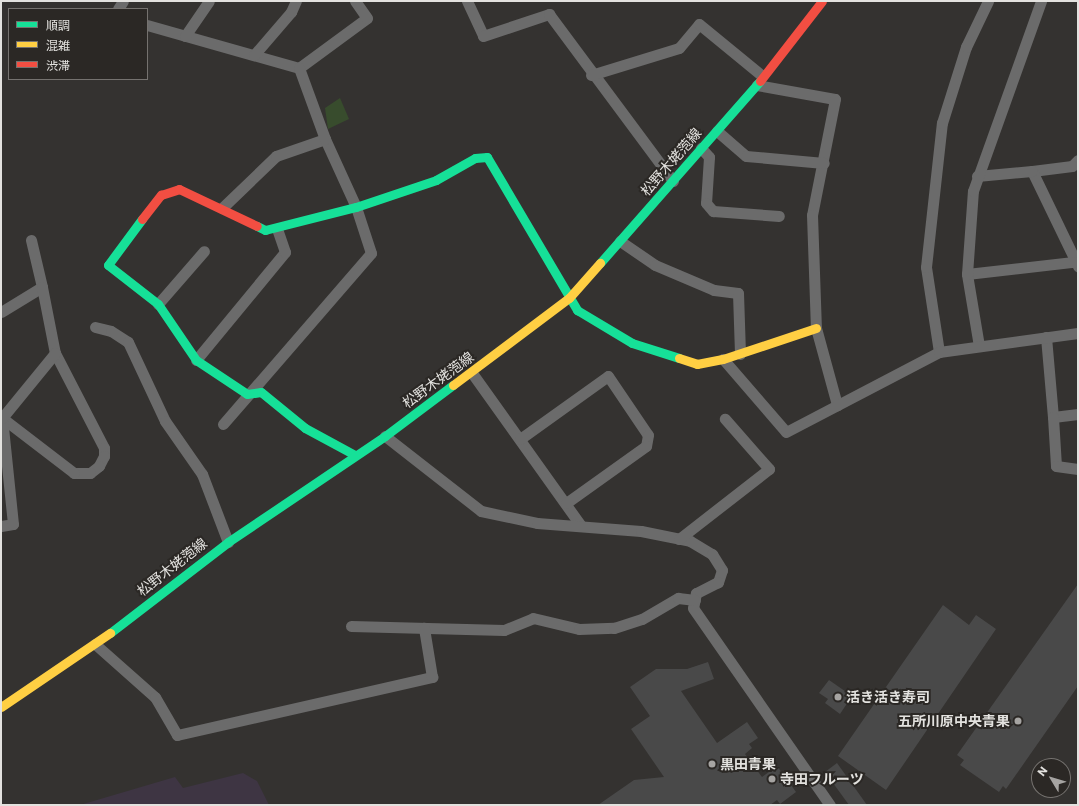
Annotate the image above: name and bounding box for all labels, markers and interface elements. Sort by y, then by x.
legend [8,8,148,80]
text: 順調 [46,18,70,32]
text: 混雑 [46,38,70,52]
text: 渋滞 [46,58,70,72]
street label: 松野木姥萢線 [637,125,705,199]
street label: 松野木姥萢線 [399,349,477,411]
street label: 松野木姥萢線 [134,535,210,599]
place label: 活き活き寿司 [846,689,930,705]
marker: 活き活き寿司 [833,692,843,702]
place label: 五所川原中央青果 [898,713,1010,729]
marker: 五所川原中央青果 [1013,716,1023,726]
place label: 黒田青果 [720,756,776,772]
north arrow [1031,758,1071,798]
marker: 黒田青果 [707,759,717,769]
text: N [1034,764,1050,778]
place label: 寺田フルーツ [780,771,864,787]
marker: 寺田フルーツ [767,774,777,784]

